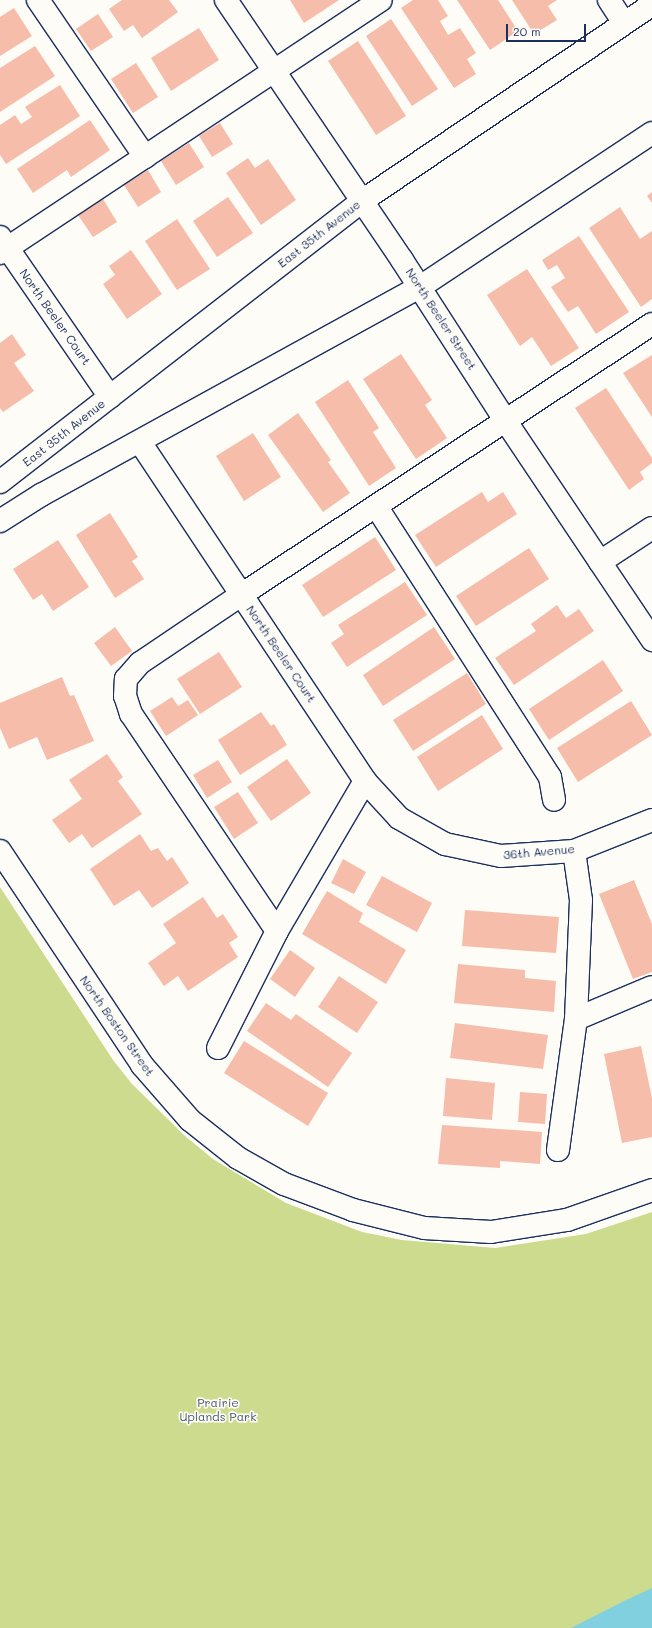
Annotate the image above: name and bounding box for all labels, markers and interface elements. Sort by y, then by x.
scale bar [508,16,588,42]
text: 20 m [513,23,541,39]
street label: East 35th Avenue [275,197,363,271]
street label: North Beeler Street [403,265,479,373]
street label: North Beeler Court [16,266,94,368]
street label: East 35th Avenue [20,396,108,470]
street label: North Beeler Court [243,603,319,705]
street label: 36th Avenue [503,842,575,862]
street label: North Boston Street [77,973,157,1079]
park label: Prairie Uplands Park [179,1396,257,1424]

